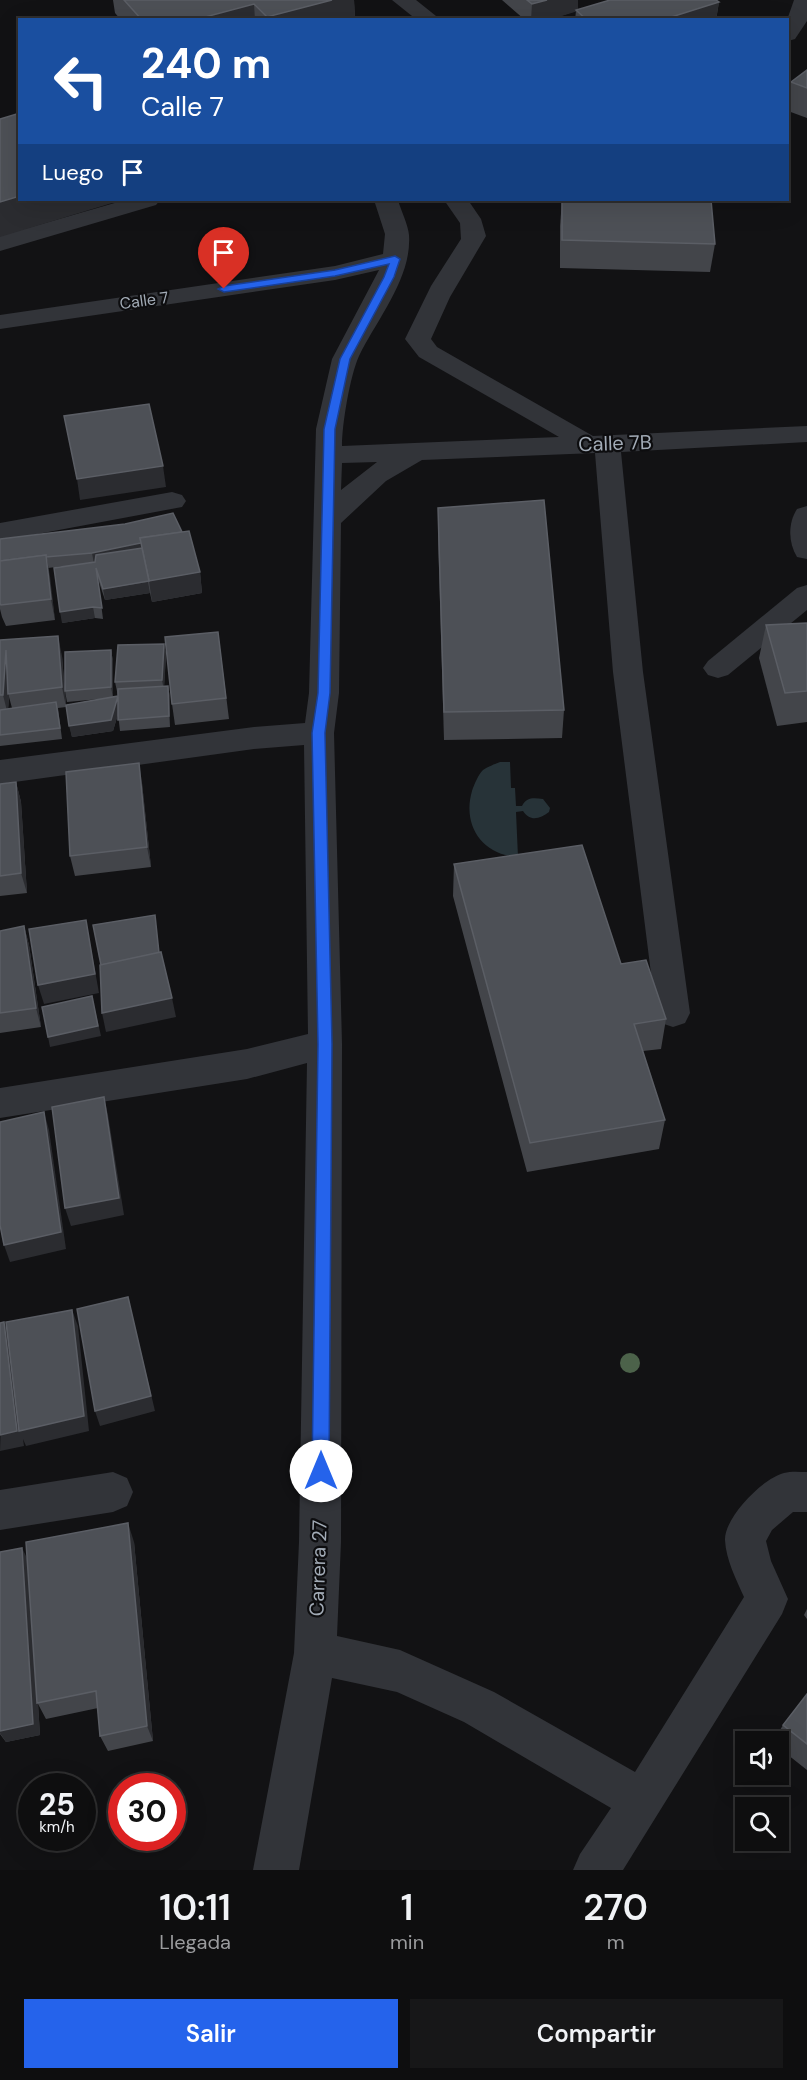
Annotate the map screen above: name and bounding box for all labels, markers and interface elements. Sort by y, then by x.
text: 240 m [141,36,271,91]
icon: left [42,42,120,120]
text: Calle 7 [141,89,224,124]
icon: arrive [116,156,149,189]
text: Luego [42,158,104,187]
pin [198,227,249,289]
icon: arrive [207,236,240,269]
street label: Calle 7 [118,287,170,314]
street label: Calle 7B [578,429,652,457]
position arrow [289,1439,353,1503]
street label: Carrera 27 [303,1519,333,1617]
map controls [735,1731,789,1851]
button: sound [735,1731,789,1785]
speed limit sign: 30 [108,1773,186,1851]
text: 25 [39,1785,75,1824]
button: search [735,1797,789,1851]
text: km/h [39,1817,75,1837]
text: 10:11 [159,1884,231,1931]
text: 1 [401,1884,413,1931]
text: 270 [583,1884,648,1931]
text: Llegada [159,1929,231,1955]
text: min [390,1929,424,1955]
text: m [607,1929,624,1955]
button: Salir [24,1999,398,2068]
button: Compartir [410,1999,783,2068]

